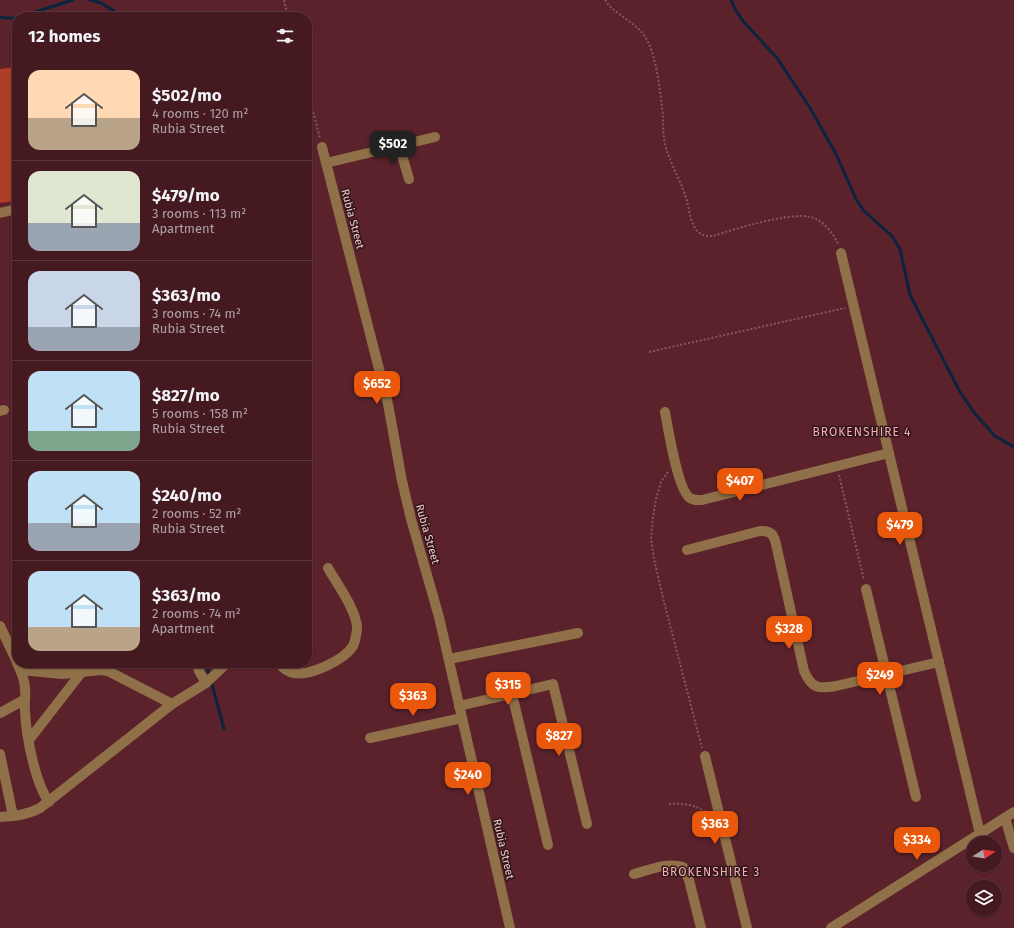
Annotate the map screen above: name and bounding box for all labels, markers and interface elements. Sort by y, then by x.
icon: filters [274,25,296,47]
text: 12 homes [28,26,100,47]
text: $502/mo [152,85,222,106]
icon: home [60,86,108,134]
text: 4 rooms · 120 m² [152,106,248,121]
text: Rubia Street [152,121,225,136]
pin: $502 [369,131,417,165]
text: $502 [379,136,407,151]
text: $479/mo [152,185,220,206]
icon: home [60,187,108,235]
street label: Rubia Street [338,188,367,251]
text: 3 rooms · 113 m² [152,206,246,221]
text: Apartment [152,221,214,236]
text: $363/mo [152,285,221,306]
icon: home [60,287,108,335]
text: 3 rooms · 74 m² [152,306,241,321]
text: Rubia Street [152,321,225,336]
pin: $652 [353,371,401,405]
text: $652 [363,376,391,391]
text: $827/mo [152,385,220,406]
icon: home [60,387,108,435]
text: 5 rooms · 158 m² [152,406,248,421]
text: Rubia Street [152,421,225,436]
district label: BROKENSHIRE 4 [813,425,911,439]
pin: $407 [716,468,764,502]
text: $407 [726,473,754,488]
text: $240/mo [152,485,222,506]
icon: home [60,487,108,535]
street label: Rubia Street [413,503,442,565]
text: 2 rooms · 52 m² [152,506,241,521]
pin: $479 [876,512,924,546]
text: $479 [886,517,914,532]
text: Rubia Street [152,521,225,536]
text: $363/mo [152,585,221,606]
icon: home [60,587,108,635]
text: 2 rooms · 74 m² [152,606,241,621]
pin: $328 [765,616,813,650]
text: Apartment [152,621,214,636]
text: $328 [775,621,803,636]
pin: $249 [856,662,904,696]
text: $249 [866,667,894,682]
pin: $315 [484,672,532,706]
text: $315 [495,677,521,692]
pin: $363 [389,683,437,717]
text: $363 [399,688,427,703]
pin: $827 [535,723,583,757]
text: $827 [545,728,573,743]
pin: $240 [444,762,492,796]
text: $240 [454,767,482,782]
pin: $363 [691,811,739,845]
text: $363 [701,816,729,831]
street label: Rubia Street [490,818,517,881]
pin: $334 [893,827,941,861]
text: $334 [903,832,931,847]
north arrow [966,836,1002,872]
map controls [966,836,1002,916]
district label: BROKENSHIRE 3 [662,865,760,879]
button: layers [966,880,1002,916]

